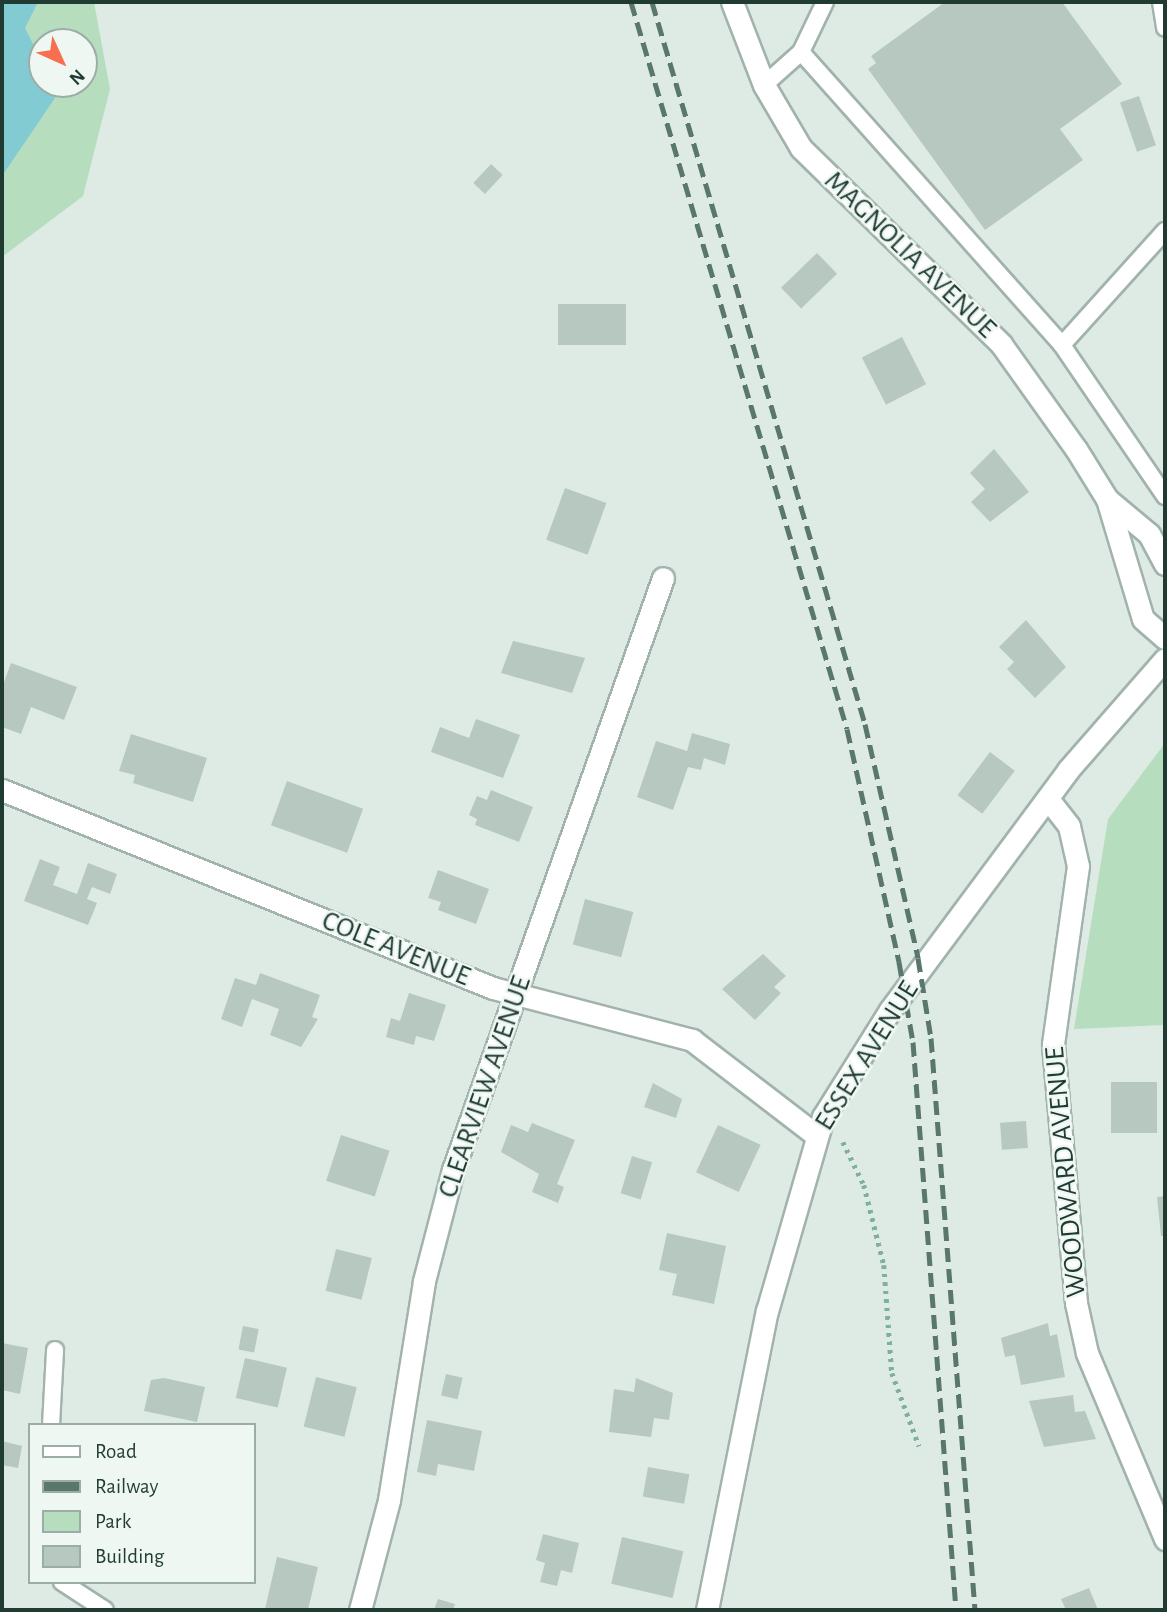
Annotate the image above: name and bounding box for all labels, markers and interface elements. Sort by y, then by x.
north arrow [28,28,98,98]
text: N [65,65,88,88]
street label: MAGNOLIA AVENUE [817,164,1003,346]
street label: COLE AVENUE [317,904,475,994]
street label: CLEARVIEW AVENUE [431,972,539,1202]
street label: ESSEX AVENUE [808,975,926,1137]
street label: WOODWARD AVENUE [1038,1045,1094,1299]
legend [28,1423,256,1584]
text: Road [95,1441,137,1462]
text: Railway [95,1476,158,1497]
text: Park [95,1511,131,1532]
text: Building [95,1546,164,1567]

